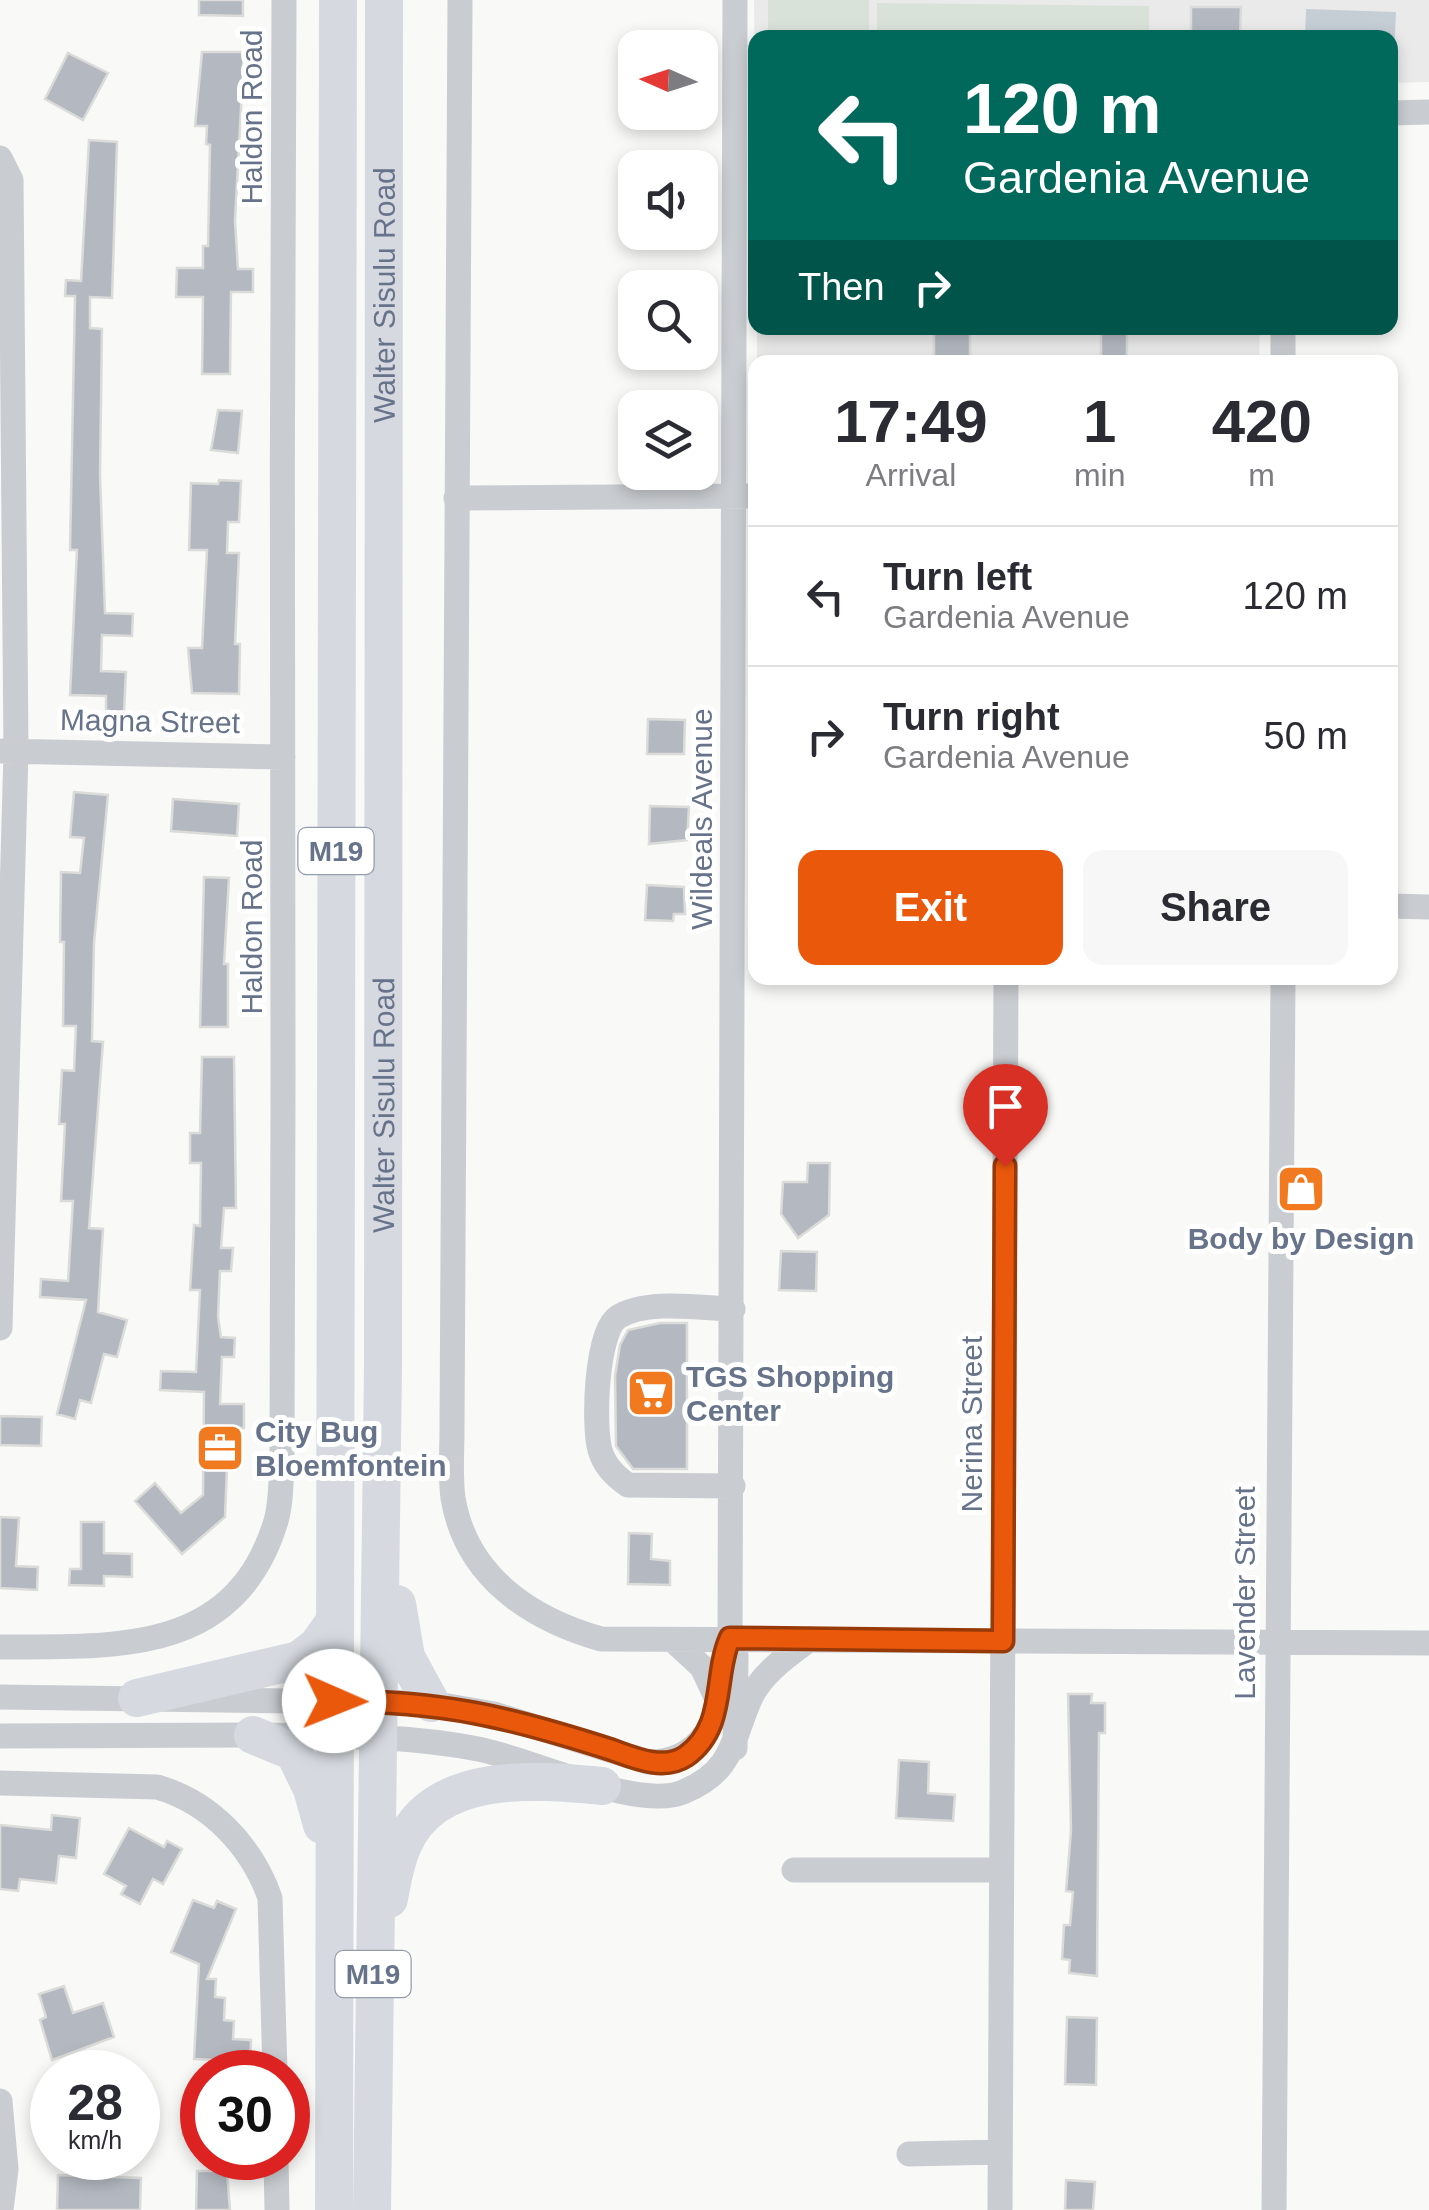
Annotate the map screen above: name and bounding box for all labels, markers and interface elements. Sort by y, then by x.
street label: Haldon Road [235,29,268,205]
north arrow [618,30,718,130]
map controls [618,30,718,490]
icon: left [798,70,928,200]
text: 120 m [963,70,1161,148]
button: sound [618,150,718,250]
text: Gardenia Avenue [963,152,1310,203]
street label: Walter Sisulu Road [367,167,400,423]
icon: right [905,260,960,315]
text: Then [798,266,885,308]
button: search [618,270,718,370]
text: 17:49 [834,388,988,455]
text: 1 [1083,388,1116,455]
text: 420 [1212,388,1312,455]
button: layers [618,390,718,490]
text: Arrival [866,457,956,493]
text: min [1074,457,1125,493]
text: m [1248,457,1275,493]
text: Turn left [883,556,1032,598]
icon: left [798,569,853,624]
text: 120 m [1242,575,1348,617]
text: Gardenia Avenue [883,599,1130,635]
text: Turn right [883,696,1060,738]
street label: Magna Street [60,703,241,739]
street label: Wildeals Avenue [685,708,718,930]
icon: right [798,709,853,764]
text: 50 m [1264,715,1348,757]
text: Gardenia Avenue [883,739,1130,775]
road number: M19 [298,828,374,874]
street label: Haldon Road [235,839,268,1015]
button: Exit [798,850,1063,965]
button: Share [1083,850,1348,965]
street label: Walter Sisulu Road [367,977,400,1233]
pin [963,1064,1048,1167]
icon: arrive [978,1079,1033,1134]
shop icon: Body by Design [1275,1163,1327,1215]
place label: Body by Design [1188,1222,1414,1255]
street label: Nerina Street [955,1335,988,1512]
place label: TGS Shopping Center [686,1360,894,1427]
supermarket icon: TGS Shopping Center [625,1367,677,1419]
place label: City Bug Bloemfontein [255,1415,447,1482]
office icon: City Bug Bloemfontein [194,1422,246,1474]
street label: Lavender Street [1228,1486,1261,1700]
position arrow [282,1649,386,1753]
road number: M19 [336,1951,410,1997]
speed limit sign: 30 [180,2050,310,2180]
text: 28 [67,2075,123,2131]
text: km/h [68,2126,122,2154]

